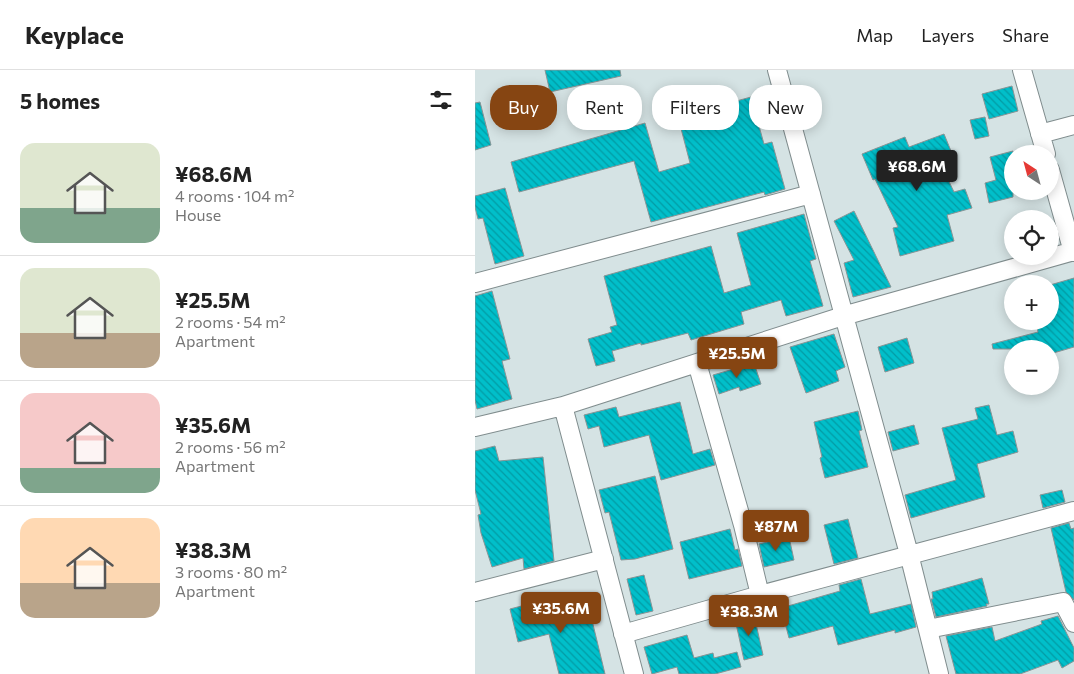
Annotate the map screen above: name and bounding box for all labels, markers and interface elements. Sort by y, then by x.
text: Keyplace [25,20,124,49]
text: Map [856,24,893,46]
text: Layers [921,24,974,46]
text: Share [1002,24,1049,46]
chip: Buy [490,85,557,130]
chip: Rent [567,85,642,130]
chip: Filters [652,85,739,130]
chip: New [749,85,822,130]
icon: filters [427,86,455,114]
text: 5 homes [20,88,100,113]
north arrow [1004,145,1059,200]
map controls [1004,145,1059,395]
pin: ¥68.6M [876,150,958,192]
text: ¥68.6M [887,156,947,175]
text: ¥68.6M [175,161,253,186]
icon: home [60,163,120,223]
text: 4 rooms · 104 m² [175,186,294,205]
text: House [175,205,221,224]
button: locate [1004,210,1059,265]
button: + [1004,275,1059,330]
text: ¥25.5M [175,287,250,312]
icon: home [60,288,120,348]
text: 2 rooms · 54 m² [175,312,286,331]
text: Apartment [175,331,255,350]
pin: ¥25.5M [696,336,778,379]
button: − [1004,340,1059,395]
text: ¥25.5M [708,343,766,362]
text: ¥35.6M [175,412,251,437]
icon: home [60,413,120,473]
text: 2 rooms · 56 m² [175,437,286,456]
text: Apartment [175,456,255,475]
pin: ¥87M [746,510,806,552]
text: ¥87M [754,516,798,535]
text: ¥38.3M [175,537,251,562]
icon: home [60,538,120,598]
text: 3 rooms · 80 m² [175,562,287,581]
text: Apartment [175,581,255,600]
pin: ¥35.6M [520,592,602,634]
pin: ¥38.3M [708,594,790,637]
text: ¥35.6M [532,598,590,617]
text: ¥38.3M [720,601,778,620]

